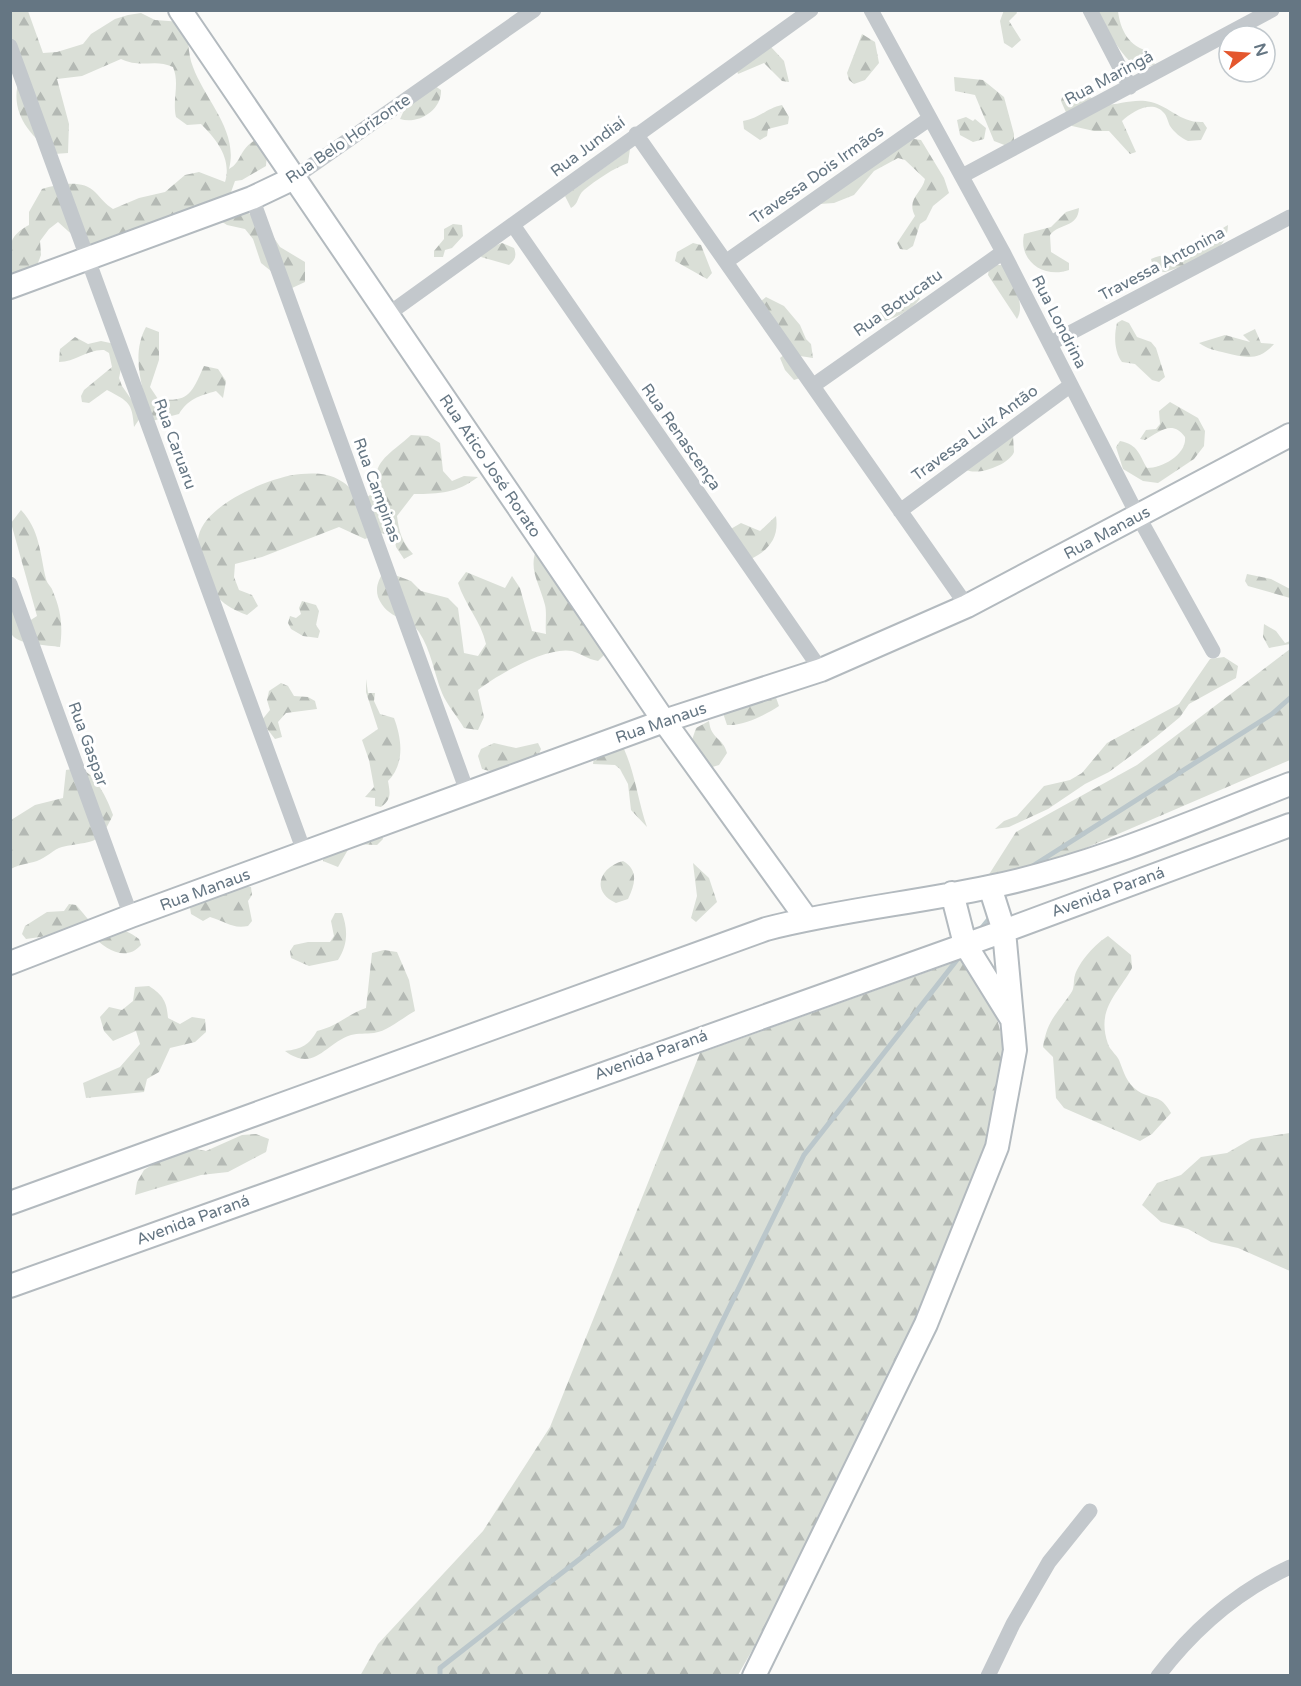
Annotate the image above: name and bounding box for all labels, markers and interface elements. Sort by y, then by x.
north arrow [1217,24,1277,84]
text: N [1249,41,1272,59]
street label: Rua Maringá [1061,46,1157,110]
street label: Rua Belo Horizonte [282,90,414,188]
street label: Rua Jundiaí [547,112,629,182]
street label: Travessa Dois Irmãos [746,121,888,229]
street label: Travessa Antonina [1096,222,1228,306]
street label: Rua Botucatu [850,265,946,341]
street label: Rua Londrina [1027,272,1091,372]
street label: Rua Renascença [637,380,725,494]
street label: Travessa Luiz Antão [908,381,1042,485]
street label: Rua Atico José Rorato [435,391,545,541]
street label: Rua Caruaru [149,396,201,492]
street label: Rua Campinas [349,435,405,545]
street label: Rua Manaus [1060,502,1154,564]
street label: Rua Manaus [613,698,709,748]
street label: Rua Gaspar [64,699,113,790]
street label: Avenida Paraná [1049,862,1167,922]
street label: Rua Manaus [157,864,253,916]
street label: Avenida Paraná [592,1025,710,1085]
street label: Avenida Paraná [134,1190,252,1250]

